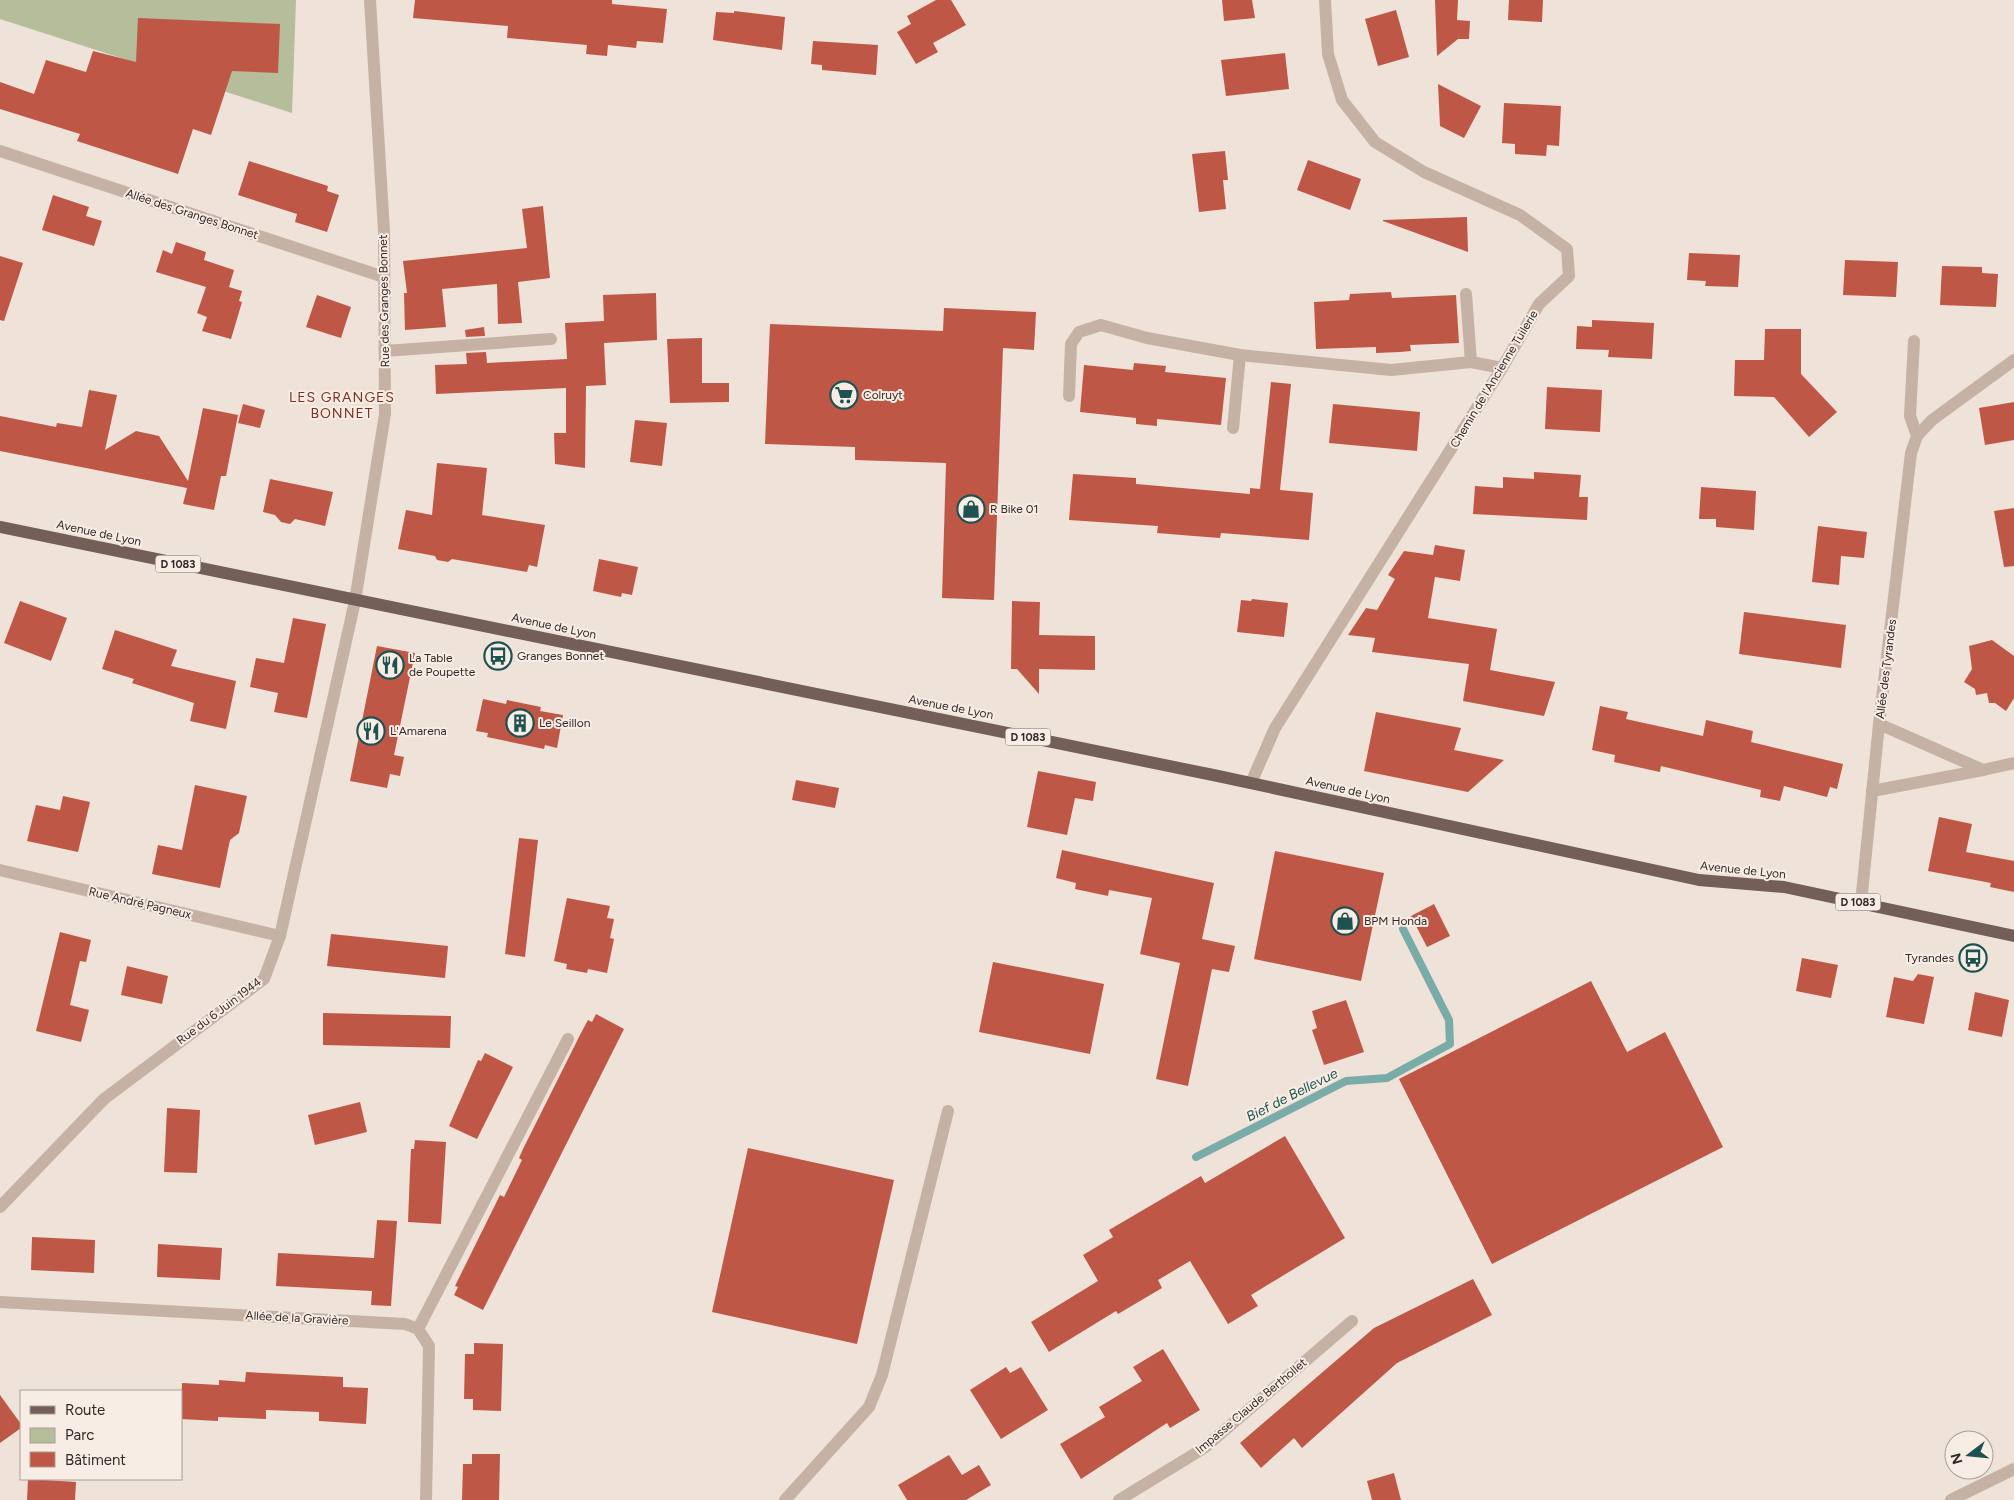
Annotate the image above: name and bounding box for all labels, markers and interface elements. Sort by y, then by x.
street label: Allée des Granges Bonnet [124,186,260,242]
street label: Rue des Granges Bonnet [376,234,392,368]
street label: Chemin de l'Ancienne Tuilerie [1447,307,1541,450]
supermarket icon: Colruyt [829,380,859,410]
place label: Colruyt [863,388,903,402]
district label: LES GRANGES BONNET [289,389,395,422]
shop icon: R Bike 01 [956,494,986,524]
place label: R Bike 01 [990,502,1038,516]
street label: Avenue de Lyon [55,517,143,549]
road number: D 1083 [156,556,200,572]
street label: Avenue de Lyon [510,610,598,642]
street label: Allée des Tyrandes [1873,618,1899,720]
bus stop icon: Granges Bonnet [483,641,513,671]
place label: Granges Bonnet [517,649,604,663]
restaurant icon: La Table de Poupette [375,650,405,680]
place label: La Table de Poupette [409,651,476,679]
street label: Avenue de Lyon [907,692,995,722]
building icon: Le Seillon [505,708,535,738]
restaurant icon: L'Amarena [356,716,386,746]
place label: Le Seillon [539,716,591,730]
place label: L'Amarena [390,724,447,738]
road number: D 1083 [1006,729,1050,746]
street label: Avenue de Lyon [1304,773,1392,807]
street label: Avenue de Lyon [1699,859,1787,881]
street label: Rue André Pagneux [87,884,193,922]
road number: D 1083 [1836,894,1880,910]
shop icon: BPM Honda [1330,906,1360,936]
place label: BPM Honda [1364,914,1427,928]
bus stop icon: Tyrandes [1958,943,1988,973]
place label: Tyrandes [1905,951,1954,965]
street label: Rue du 6 Juin 1944 [174,974,264,1047]
water label: Bief de Bellevue [1243,1065,1341,1125]
street label: Allée de la Gravière [245,1308,349,1328]
street label: Impasse Claude Berthollet [1193,1355,1310,1457]
legend [20,1390,182,1480]
text: Route [65,1401,105,1419]
text: Parc [65,1426,94,1444]
north arrow [1944,1430,1994,1480]
text: Bâtiment [65,1451,126,1469]
text: N [1947,1451,1967,1466]

